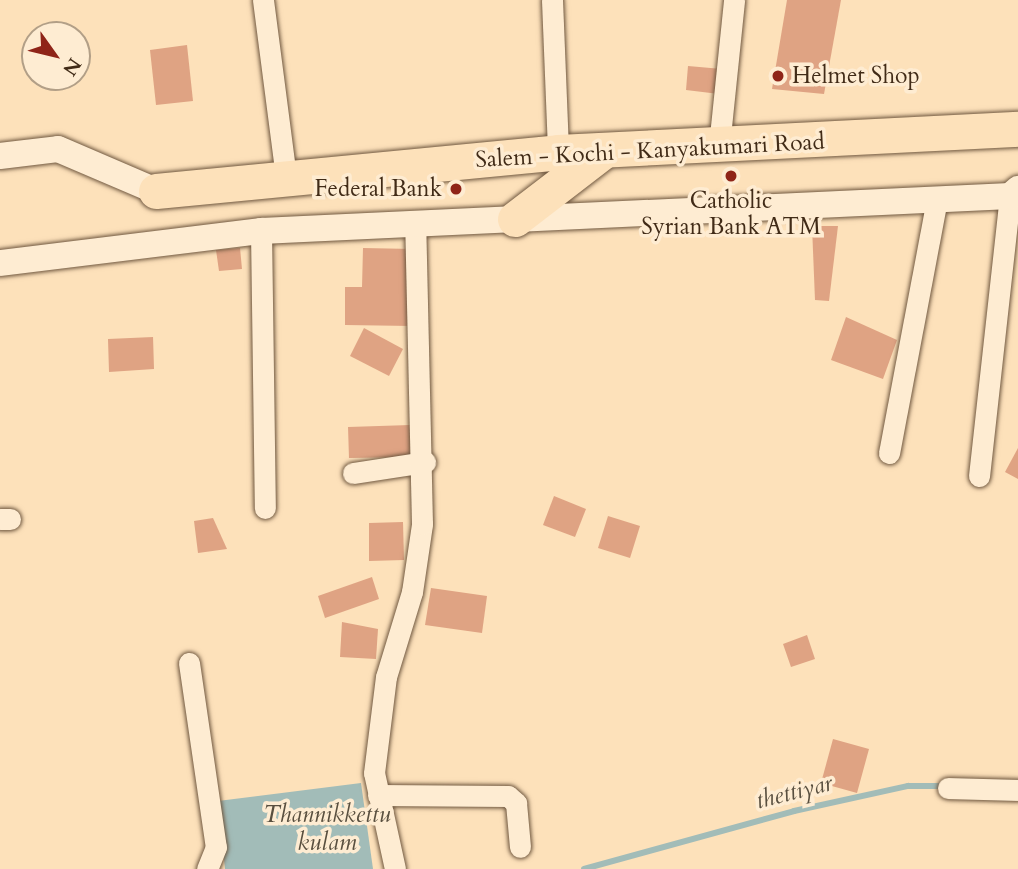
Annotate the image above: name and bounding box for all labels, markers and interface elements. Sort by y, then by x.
north arrow [21,21,91,91]
text: N [56,53,87,81]
place label: Helmet Shop [792,62,920,90]
marker: Helmet Shop [770,68,786,84]
street label: Salem - Kochi - Kanyakumari Road [475,128,825,174]
marker: Catholic Syrian Bank ATM [723,168,739,184]
place label: Federal Bank [314,175,442,203]
marker: Federal Bank [448,181,464,197]
place label: Catholic Syrian Bank ATM [641,187,821,241]
water label: thettiyar [753,769,835,815]
water label: Thannikkettu kulam [263,801,391,857]

